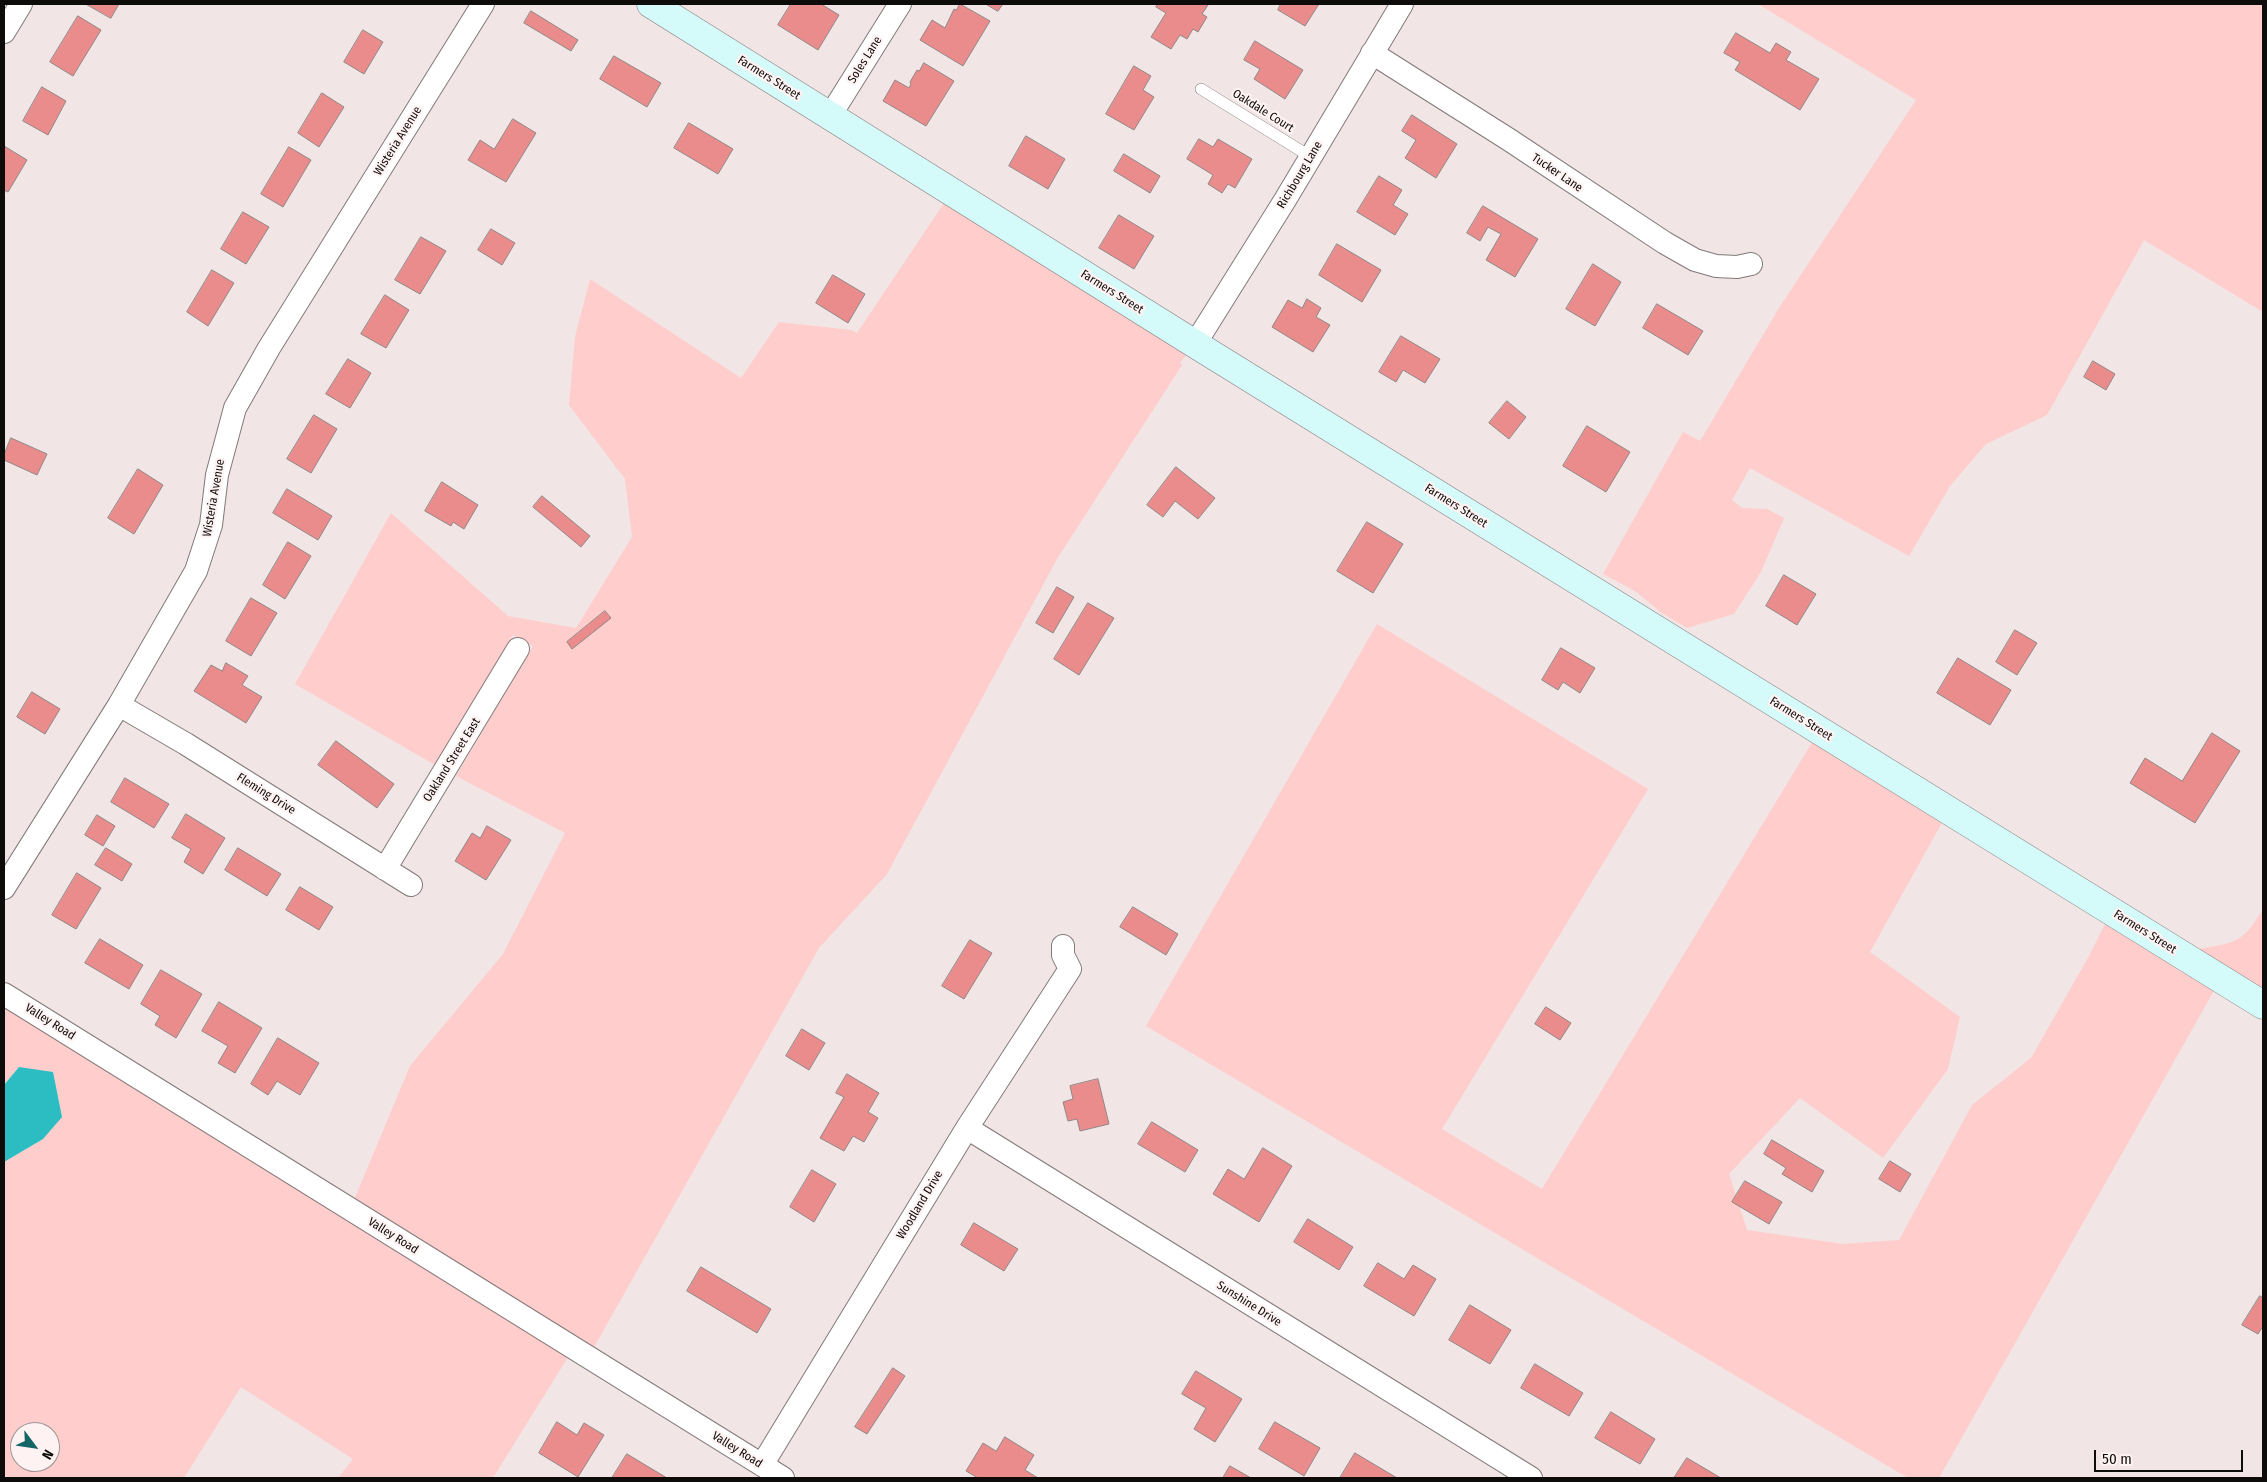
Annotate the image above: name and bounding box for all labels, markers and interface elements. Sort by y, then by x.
street label: Soles Lane [845,34,885,86]
street label: Farmers Street [735,53,803,103]
street label: Oakdale Court [1230,87,1296,135]
street label: Wisteria Avenue [371,104,425,178]
street label: Richbourg Lane [1274,139,1326,211]
street label: Tucker Lane [1529,151,1585,195]
street label: Farmers Street [1078,267,1146,317]
street label: Wisteria Avenue [200,458,228,538]
street label: Farmers Street [1422,481,1490,531]
street label: Farmers Street [1767,694,1835,744]
street label: Oakland Street East [420,715,484,805]
street label: Fleming Drive [234,770,298,818]
street label: Farmers Street [2111,907,2179,957]
street label: Valley Road [22,1001,78,1043]
street label: Woodland Drive [894,1168,946,1242]
street label: Valley Road [365,1215,421,1257]
street label: Sunshine Drive [1214,1278,1284,1330]
north arrow [10,1422,60,1472]
street label: Valley Road [709,1429,765,1471]
scale bar [2097,1440,2246,1472]
text: N [38,1446,57,1462]
text: 50 m [2102,1450,2132,1468]

